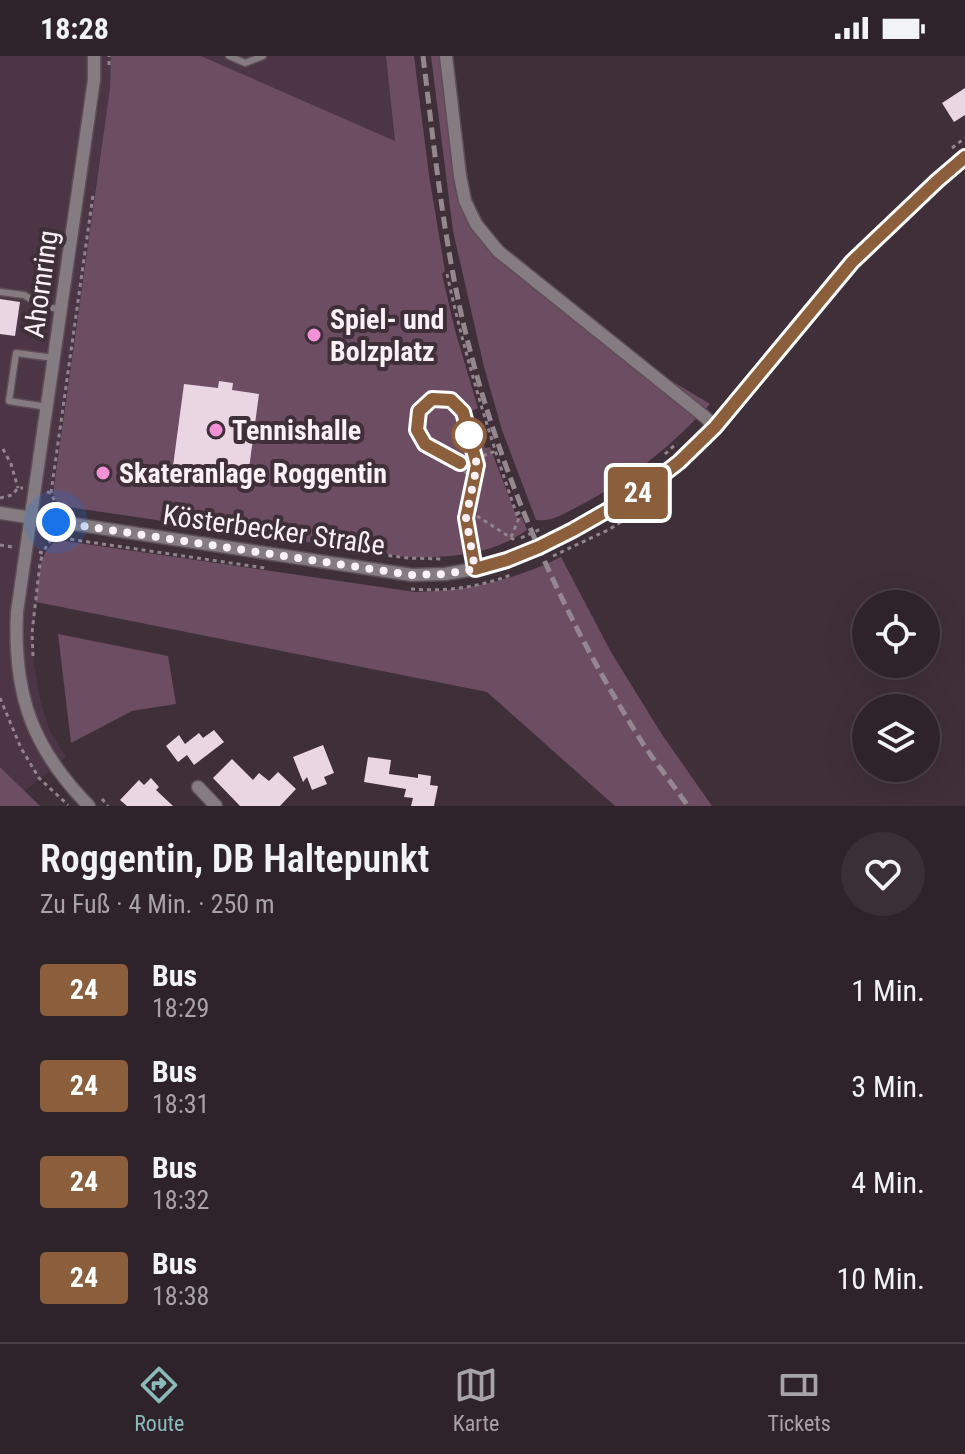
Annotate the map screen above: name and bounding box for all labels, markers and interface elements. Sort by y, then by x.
text: 18:28 [40,11,109,46]
street label: Ahornring [17,228,65,340]
place label: Spiel- und Bolzplatz [330,303,444,368]
marker: Spiel- und Bolzplatz [305,326,323,344]
place label: Tennishalle [232,414,361,447]
unlabelled marker [452,418,486,452]
marker: Tennishalle [207,421,225,439]
place label: Skateranlage Roggentin [119,457,387,490]
marker: Skateranlage Roggentin [94,464,112,482]
line badge: 24 [602,467,674,519]
text: 24 [624,476,652,509]
street label: Kösterbecker Straße [161,498,387,562]
your location [36,502,76,542]
map controls [852,590,940,782]
button: locate [852,590,940,678]
button: layers [852,694,940,782]
button: heart [841,832,925,916]
text: Roggentin, DB Haltepunkt [40,837,429,881]
text: Zu Fuß · 4 Min. · 250 m [40,889,275,919]
text: Bus [152,958,197,993]
text: 24 [70,973,98,1006]
text: 1 Min. [851,973,925,1008]
text: 18:29 [152,993,209,1023]
text: Bus [152,1054,197,1089]
text: 24 [70,1069,98,1102]
text: 3 Min. [851,1069,925,1104]
text: 18:31 [152,1089,209,1119]
text: Bus [152,1150,197,1185]
text: 24 [70,1165,98,1198]
text: 4 Min. [851,1165,925,1200]
text: 18:32 [152,1185,209,1215]
text: Bus [152,1246,197,1281]
text: 24 [70,1261,98,1294]
text: 10 Min. [837,1261,925,1296]
text: 18:38 [152,1281,209,1311]
tab: Route [134,1363,184,1436]
tab: Karte [453,1363,499,1436]
tab: Tickets [768,1363,831,1436]

